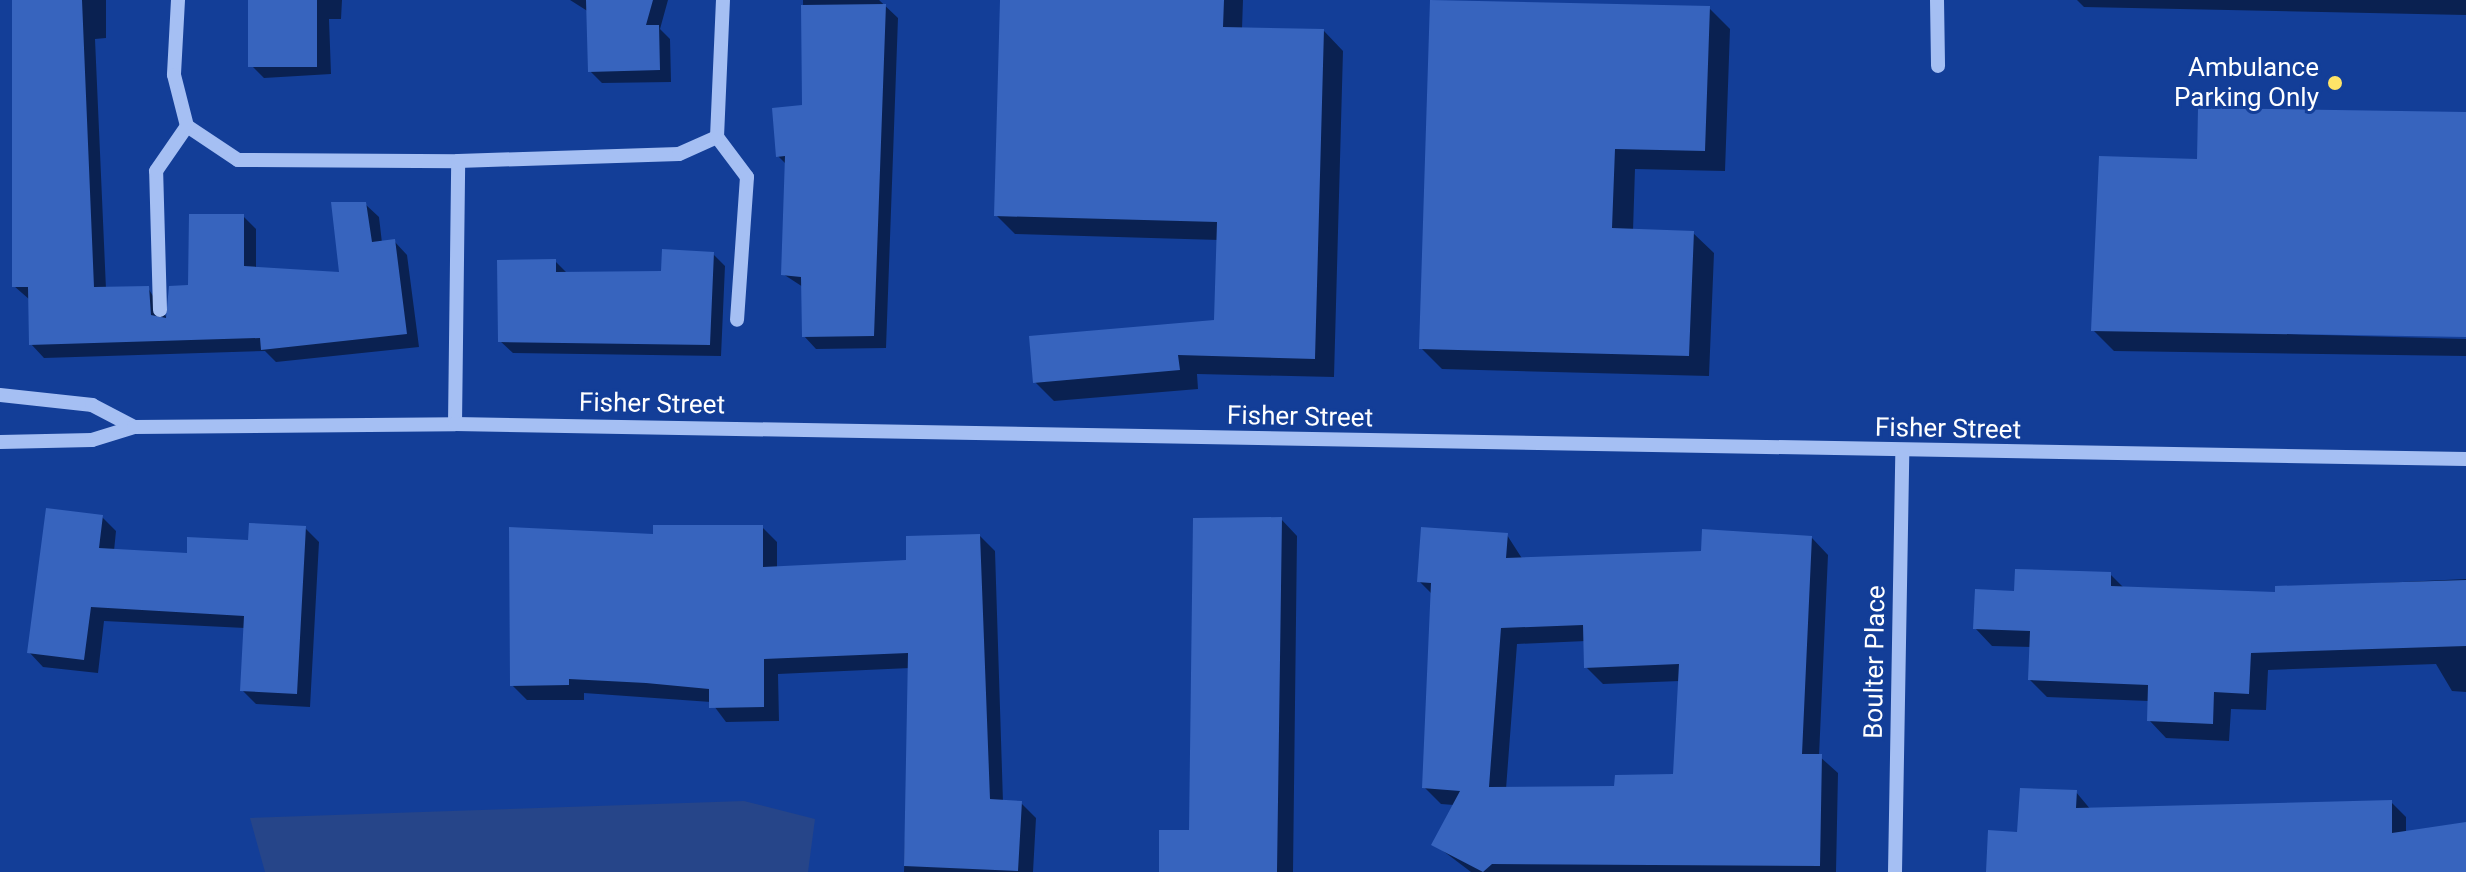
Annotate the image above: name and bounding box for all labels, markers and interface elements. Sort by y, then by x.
place label: Ambulance Parking Only [2174,52,2319,114]
marker: Ambulance Parking Only [2326,74,2344,92]
street label: Fisher Street [579,387,725,421]
street label: Fisher Street [1227,400,1373,434]
street label: Fisher Street [1875,412,2021,446]
street label: Boulter Place [1858,585,1892,739]

